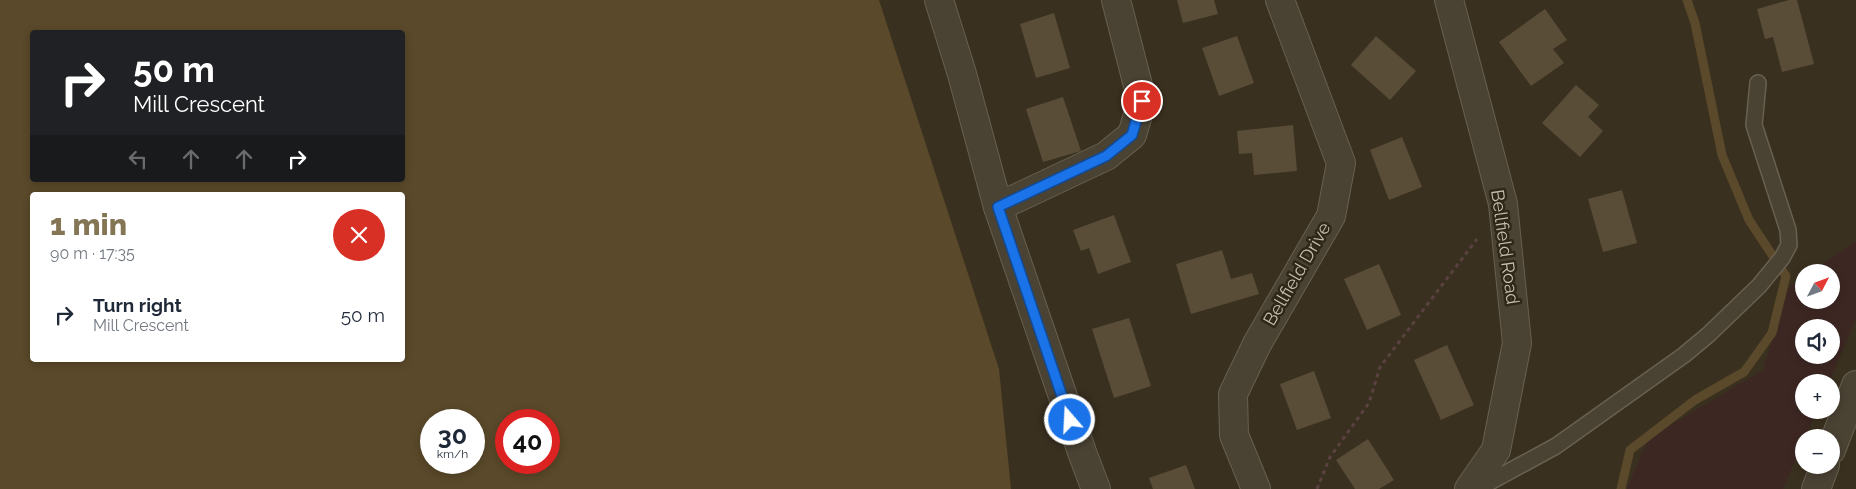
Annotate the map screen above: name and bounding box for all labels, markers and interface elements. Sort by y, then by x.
text: 50 m [133,49,215,90]
icon: right [50,50,115,115]
pin [1121,80,1163,122]
icon: arrive [1128,87,1156,115]
text: Mill Crescent [133,91,265,117]
icon: left [124,145,152,173]
icon: ahead [177,145,205,173]
icon: ahead [230,145,258,173]
icon: right [283,145,311,173]
street label: Bellfield Road [1487,188,1524,306]
text: 1 min [50,207,127,242]
button: close [333,209,385,261]
street label: Bellfield Drive [1259,218,1335,329]
text: 90 m · 17:35 [50,244,135,263]
north arrow [1795,264,1840,309]
map controls [1795,264,1840,474]
text: Turn right [93,294,182,316]
icon: right [50,301,78,329]
text: 50 m [341,304,385,326]
text: Mill Crescent [93,316,189,335]
button: sound [1795,319,1840,364]
button: + [1795,374,1840,419]
position arrow [1043,393,1095,445]
speed limit sign: 40 [495,409,560,474]
text: 30 [438,420,467,450]
button: − [1795,429,1840,474]
text: km/h [437,447,468,461]

